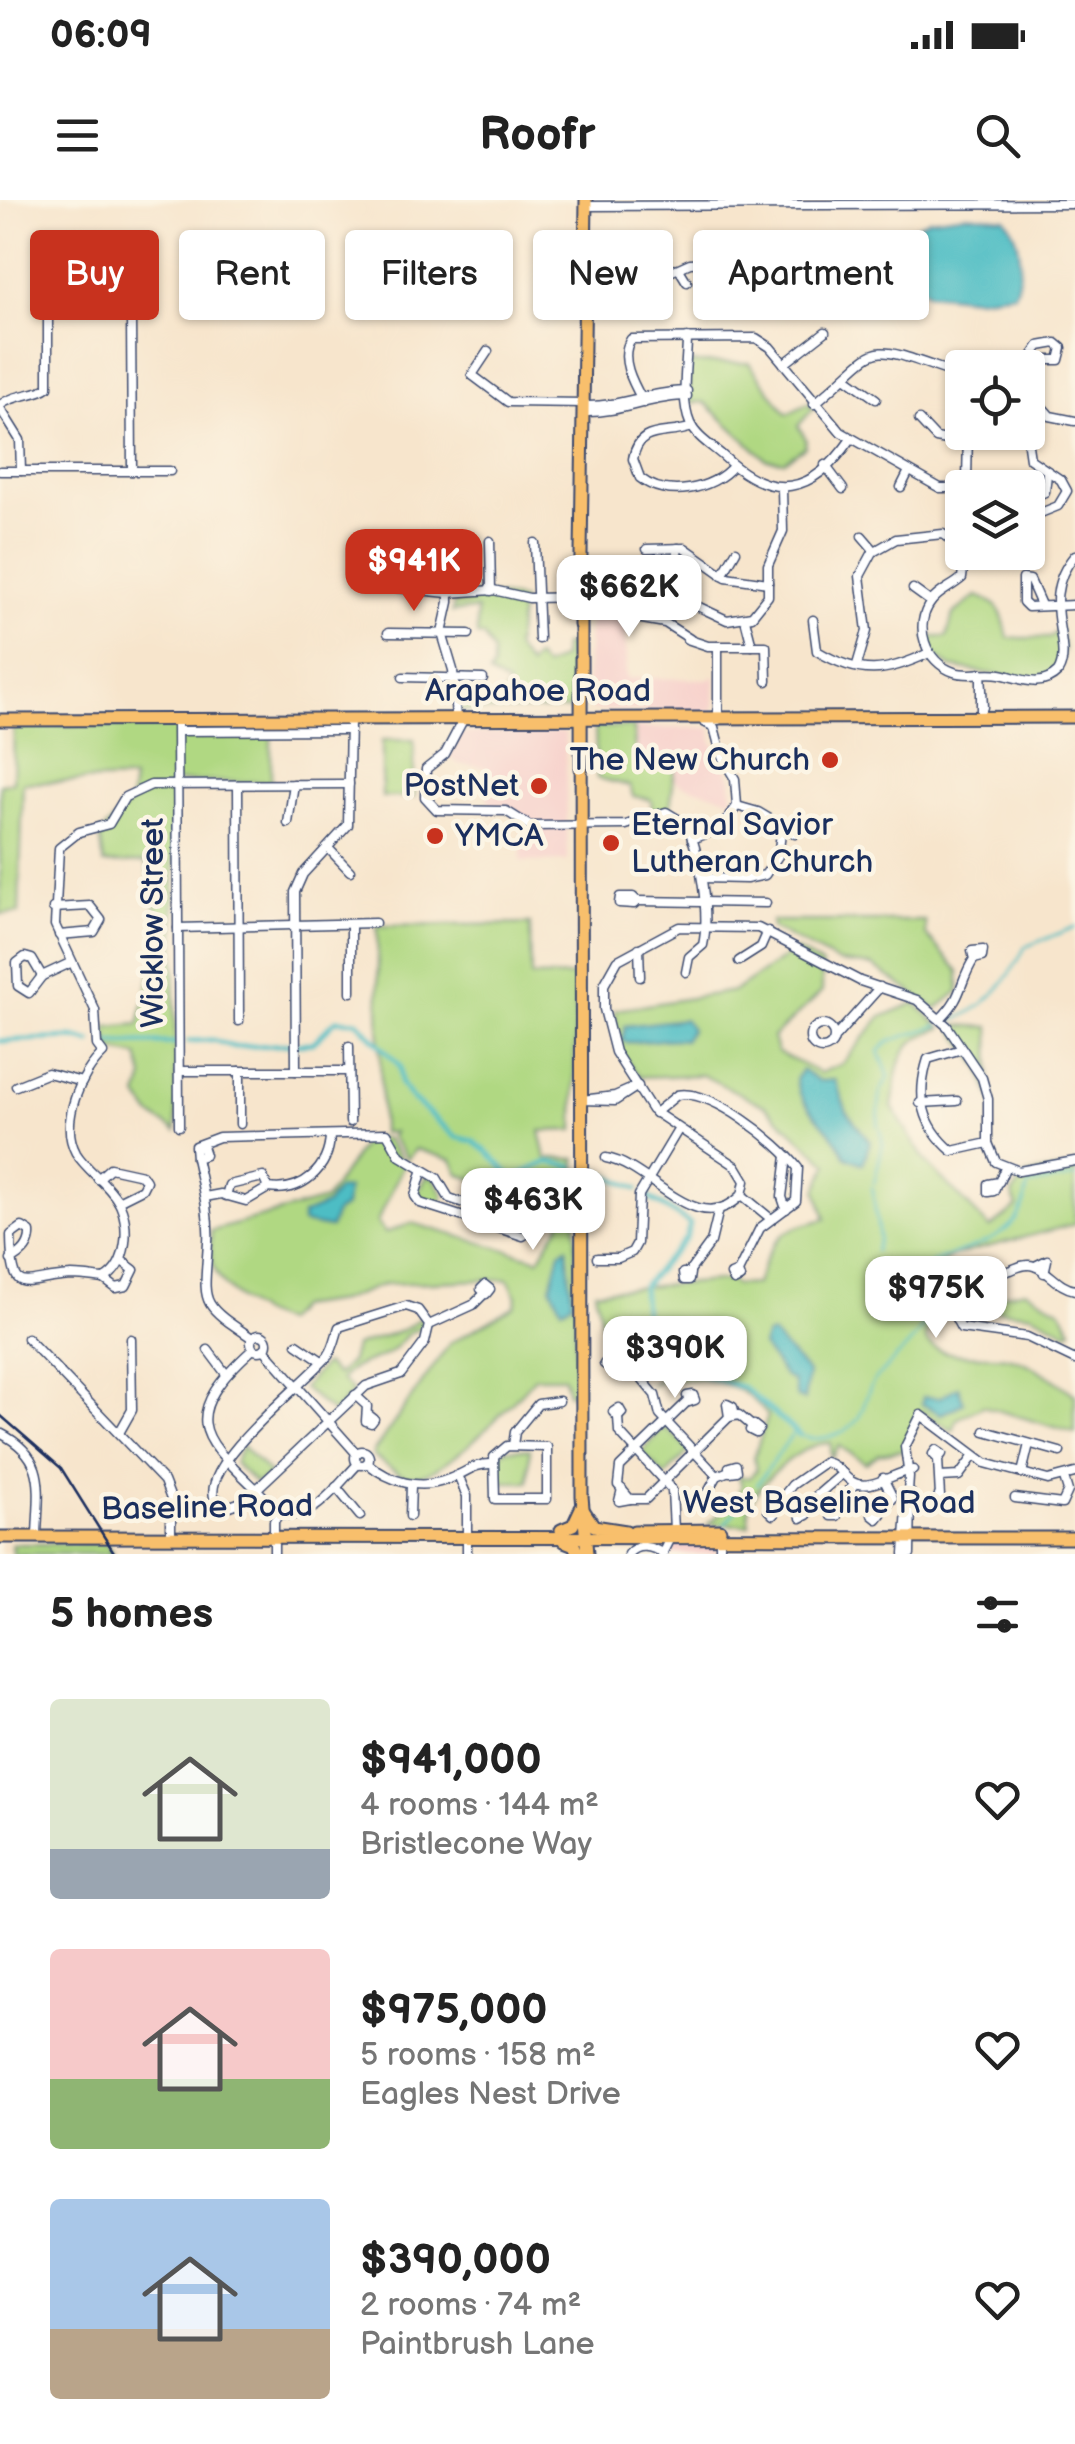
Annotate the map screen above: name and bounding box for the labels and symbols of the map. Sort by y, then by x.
pin: $941K [344,529,484,614]
pin: $662K [559,555,699,640]
street label: Arapahoe Road [425,672,651,711]
place label: The New Church [569,741,810,780]
marker: The New Church [819,749,841,771]
place label: PostNet [403,767,519,806]
marker: PostNet [528,775,550,797]
place label: Eternal Savior Lutheran Church [631,806,873,882]
place label: YMCA [454,817,544,856]
street label: Wicklow Street [134,818,173,1028]
marker: YMCA [424,825,446,847]
marker: Eternal Savior Lutheran Church [600,832,622,854]
pin: $463K [463,1168,603,1253]
pin: $975K [866,1256,1006,1341]
pin: $390K [605,1316,745,1401]
street label: West Baseline Road [682,1484,976,1523]
street label: Baseline Road [100,1487,314,1529]

